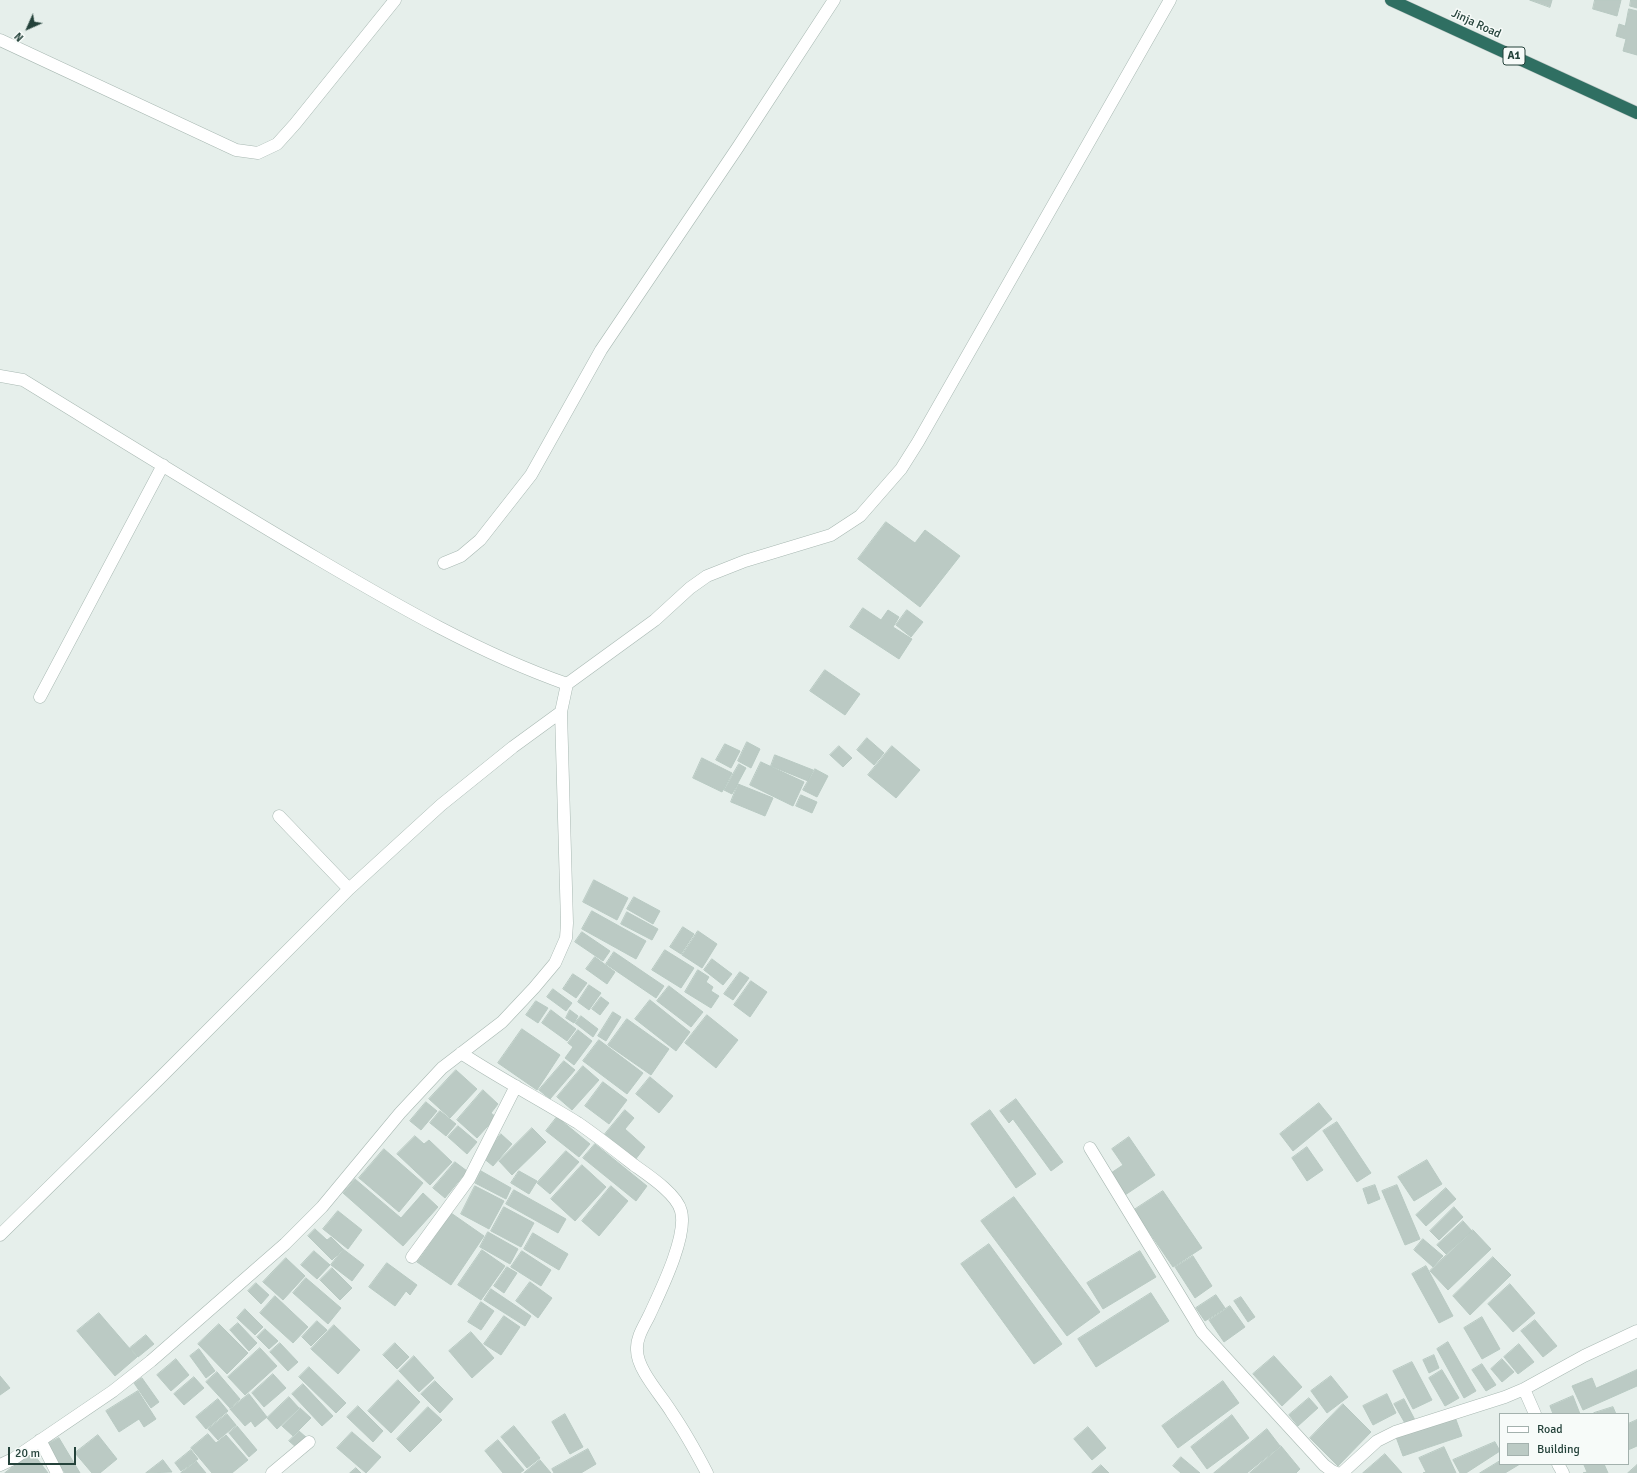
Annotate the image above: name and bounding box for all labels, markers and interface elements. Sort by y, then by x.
street label: Jinja Road [1449,6,1503,42]
north arrow [8,8,48,48]
text: N [12,30,26,44]
road number: A1 [1503,47,1525,65]
legend [1499,1413,1629,1465]
text: Road [1537,1422,1563,1437]
scale bar [10,1439,78,1465]
text: Building [1537,1442,1580,1457]
text: 20 m [15,1446,40,1461]

